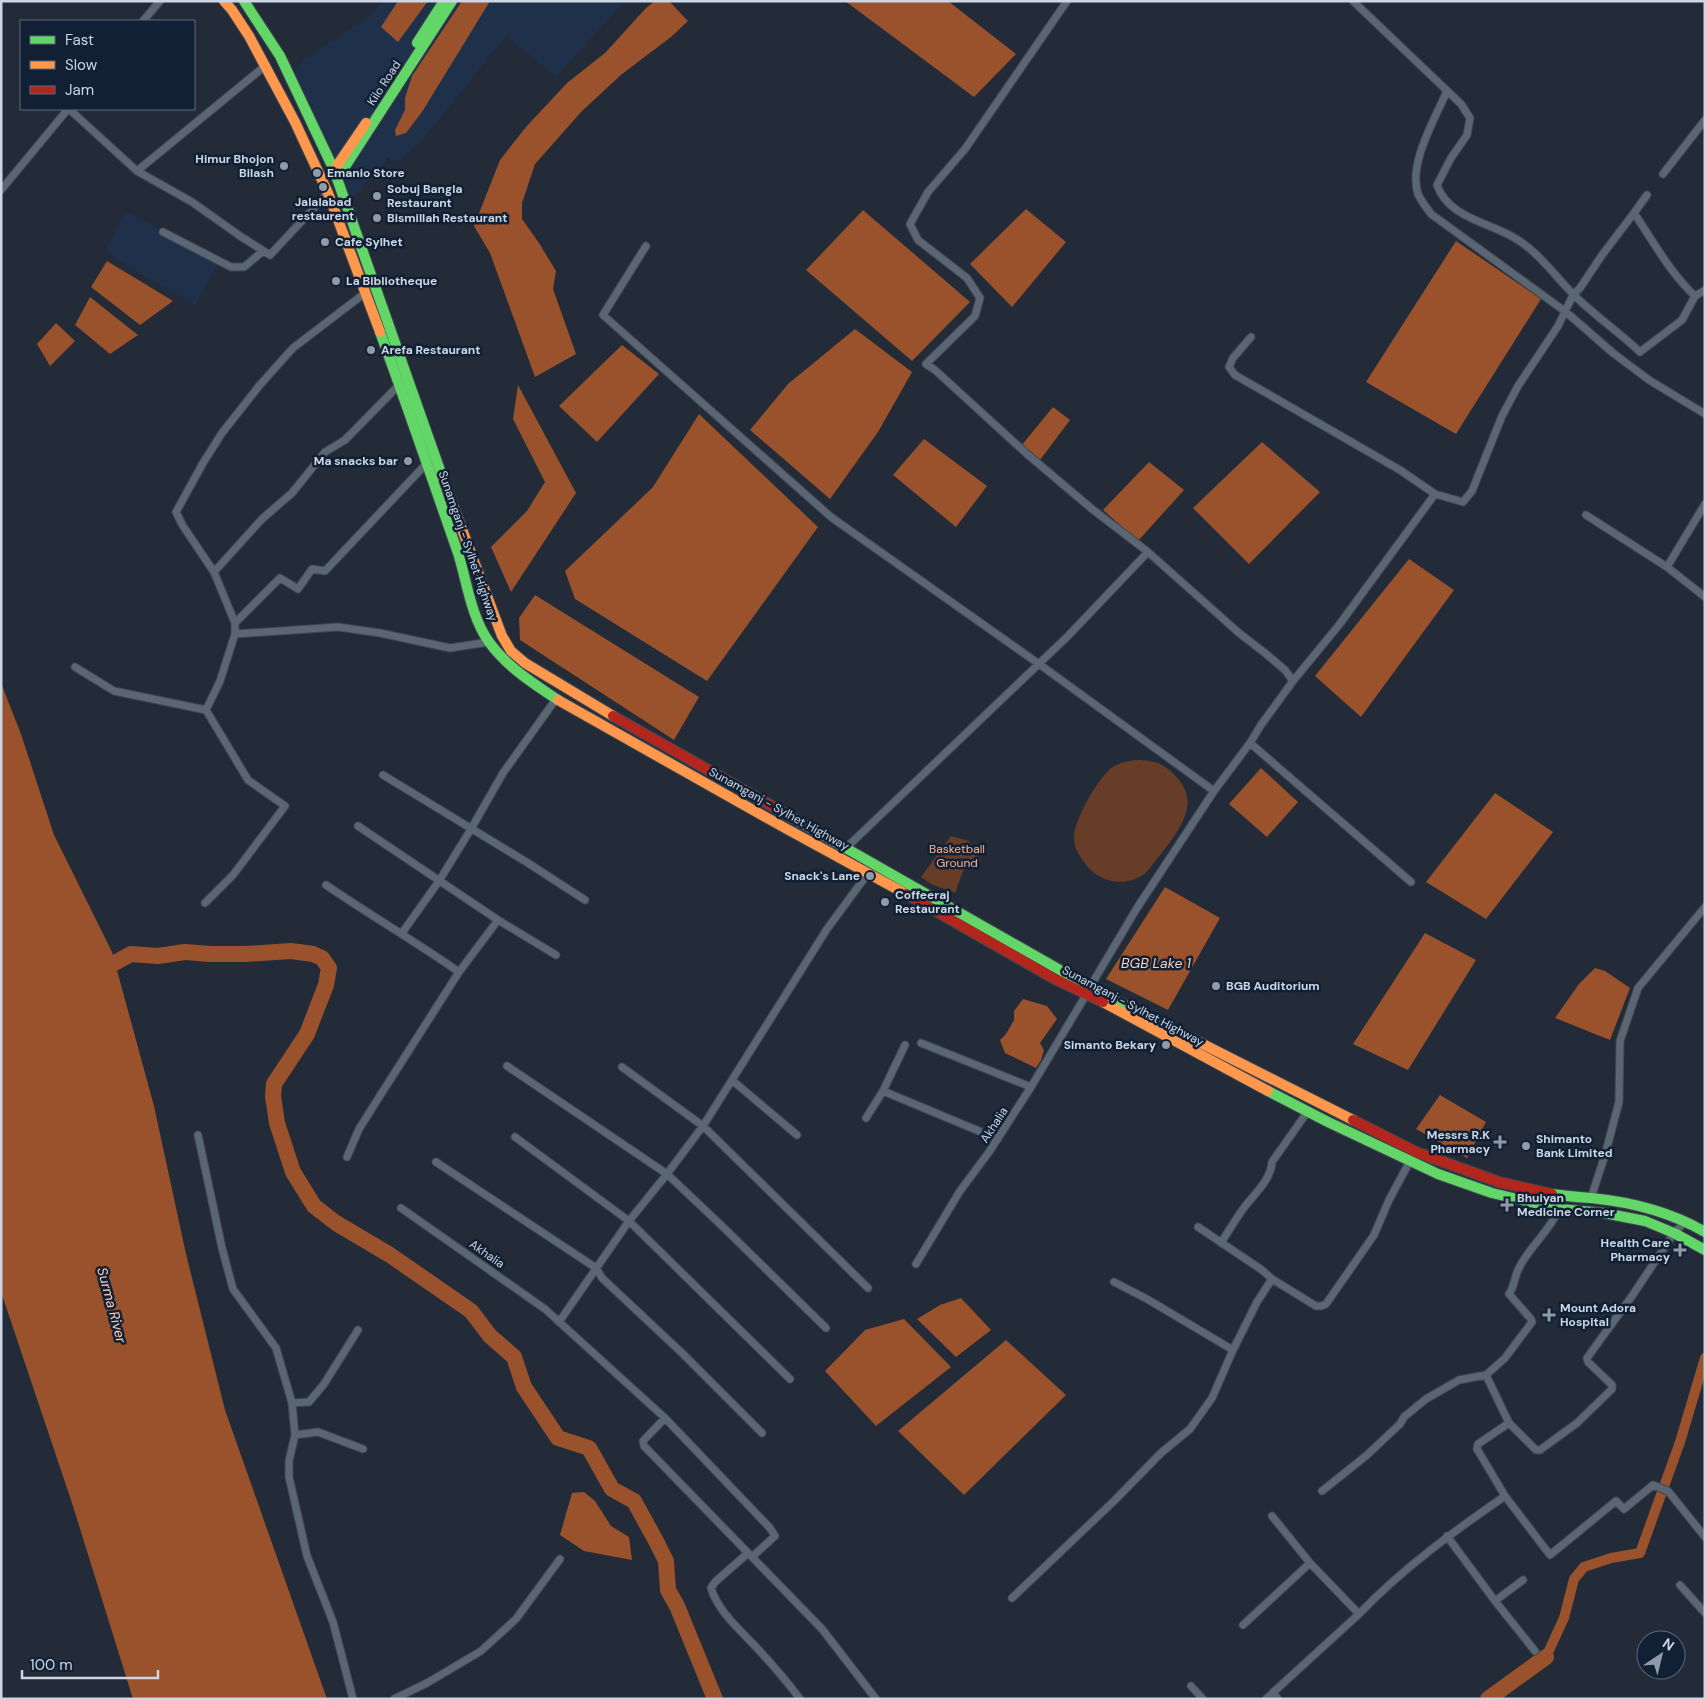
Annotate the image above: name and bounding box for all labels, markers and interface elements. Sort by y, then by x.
legend [20,20,195,110]
text: Fast [65,30,94,50]
text: Slow [65,55,98,75]
street label: Kilo Road [363,57,405,109]
text: Jam [65,80,94,100]
place label: Himur Bhojon Bilash [195,151,274,181]
marker: Himur Bhojon Bilash [278,160,290,172]
place label: Emanio Store [327,165,405,181]
marker: Emanio Store [311,167,323,179]
marker: Jalalabad restaurent [317,181,329,193]
place label: Sobuj Bangla Restaurant [387,181,462,211]
marker: Sobuj Bangla Restaurant [371,190,383,202]
place label: Jalalabad restaurent [292,194,354,224]
place label: Bismillah Restaurant [387,210,507,226]
marker: Bismillah Restaurant [371,212,383,224]
place label: Cafe Sylhet [335,234,403,250]
marker: Cafe Sylhet [319,236,331,248]
place label: La Bibliotheque [346,273,437,289]
marker: La Bibliotheque [330,275,342,287]
place label: Arefa Restaurant [381,342,480,358]
marker: Arefa Restaurant [365,344,377,356]
place label: Ma snacks bar [314,453,398,469]
marker: Ma snacks bar [402,455,414,467]
street label: Sunamganj - Sylhet Highway [435,469,501,624]
street label: Sunamganj - Sylhet Highway [706,764,852,854]
park label: Basketball Ground [929,841,985,871]
place label: Snack's Lane [784,868,860,884]
marker: Snack's Lane [864,870,876,882]
place label: Coffeeraj Restaurant [895,887,960,917]
marker: Coffeeraj Restaurant [879,896,891,908]
water label: BGB Lake 1 [1121,954,1192,972]
street label: Sunamganj - Sylhet Highway [1059,962,1207,1050]
place label: BGB Auditorium [1226,978,1320,994]
marker: BGB Auditorium [1210,980,1222,992]
place label: Simanto Bekary [1064,1037,1157,1053]
marker: Simanto Bekary [1160,1039,1172,1051]
street label: Akhalia [977,1104,1011,1146]
place label: Messrs R.K Pharmacy [1427,1127,1491,1157]
place label: Shimanto Bank Limited [1536,1131,1613,1161]
marker: Messrs R.K Pharmacy [1494,1136,1506,1148]
marker: Shimanto Bank Limited [1520,1140,1532,1152]
place label: Bhuiyan Medicine Corner [1517,1190,1615,1220]
marker: Bhuiyan Medicine Corner [1501,1199,1513,1211]
place label: Health Care Pharmacy [1601,1235,1671,1265]
street label: Akhalia [466,1236,508,1272]
marker: Health Care Pharmacy [1674,1244,1686,1256]
water label: Surma River [93,1265,131,1346]
place label: Mount Adora Hospital [1560,1300,1636,1330]
marker: Mount Adora Hospital [1542,1308,1556,1322]
north arrow [1636,1630,1686,1680]
text: N [1659,1634,1678,1655]
scale bar [22,1648,159,1680]
text: 100 m [30,1655,73,1675]

